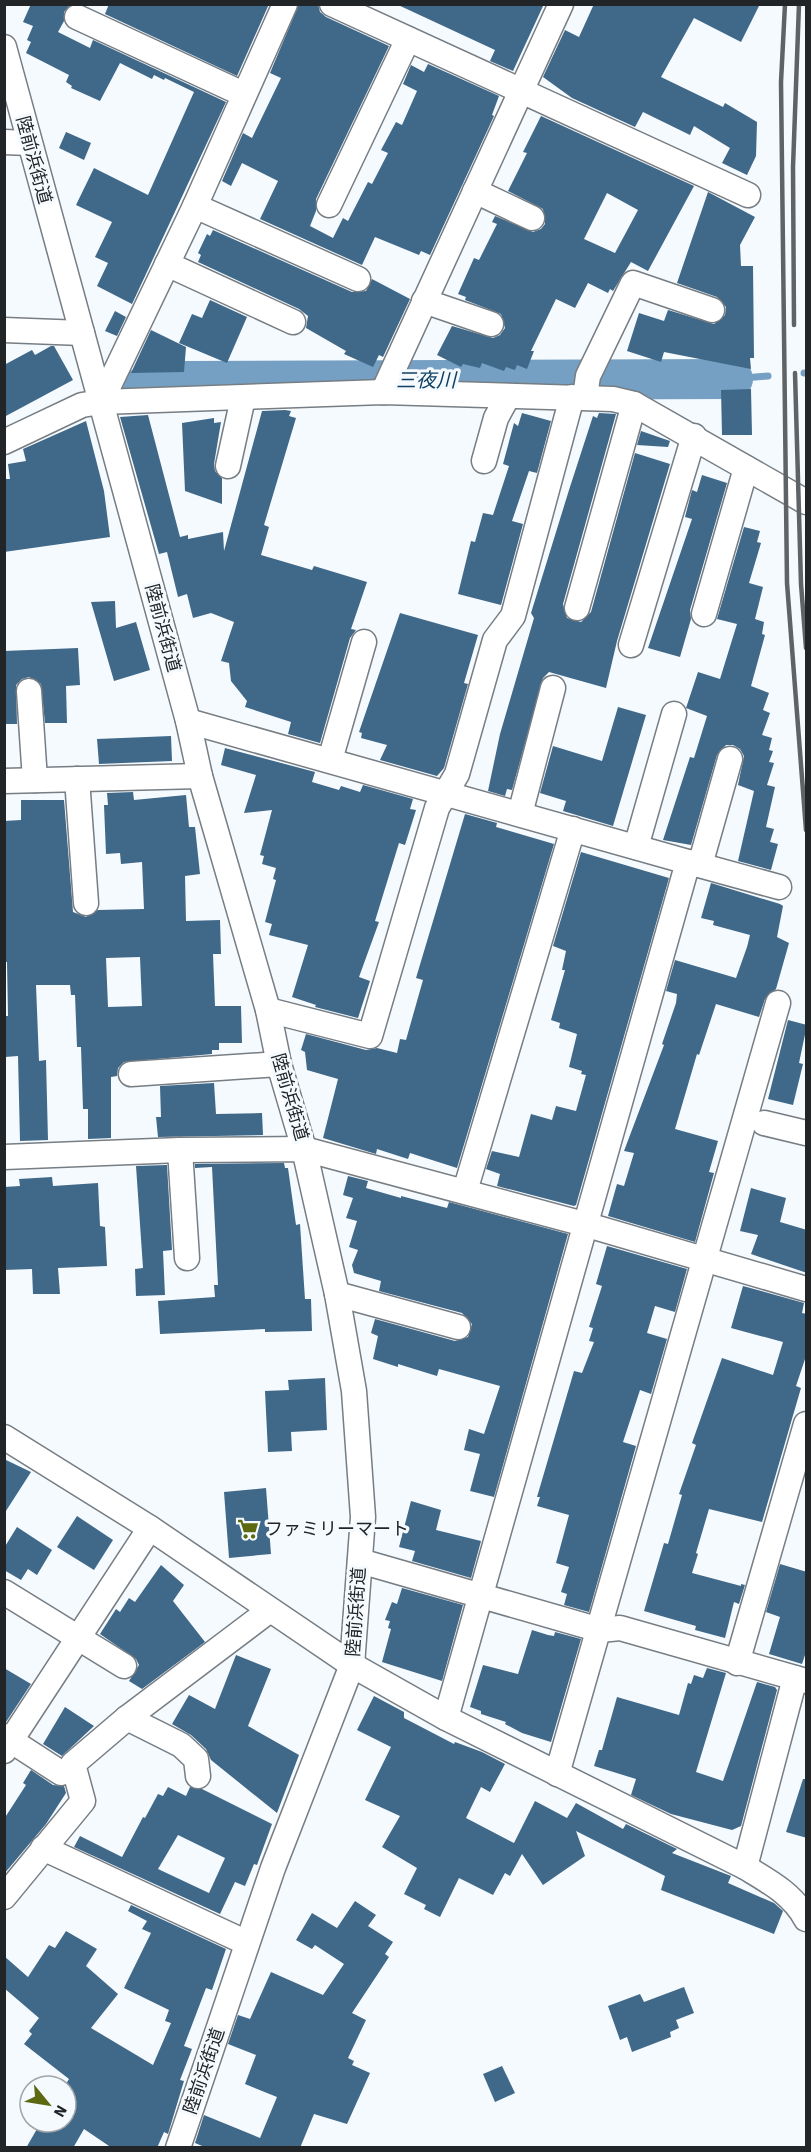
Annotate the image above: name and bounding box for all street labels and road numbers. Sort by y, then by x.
street label: 陸前浜街道 [10,113,57,207]
street label: 陸前浜街道 [139,581,186,675]
street label: 陸前浜街道 [265,1050,314,1144]
street label: 陸前浜街道 [341,1566,372,1658]
street label: 陸前浜街道 [178,2025,231,2118]

